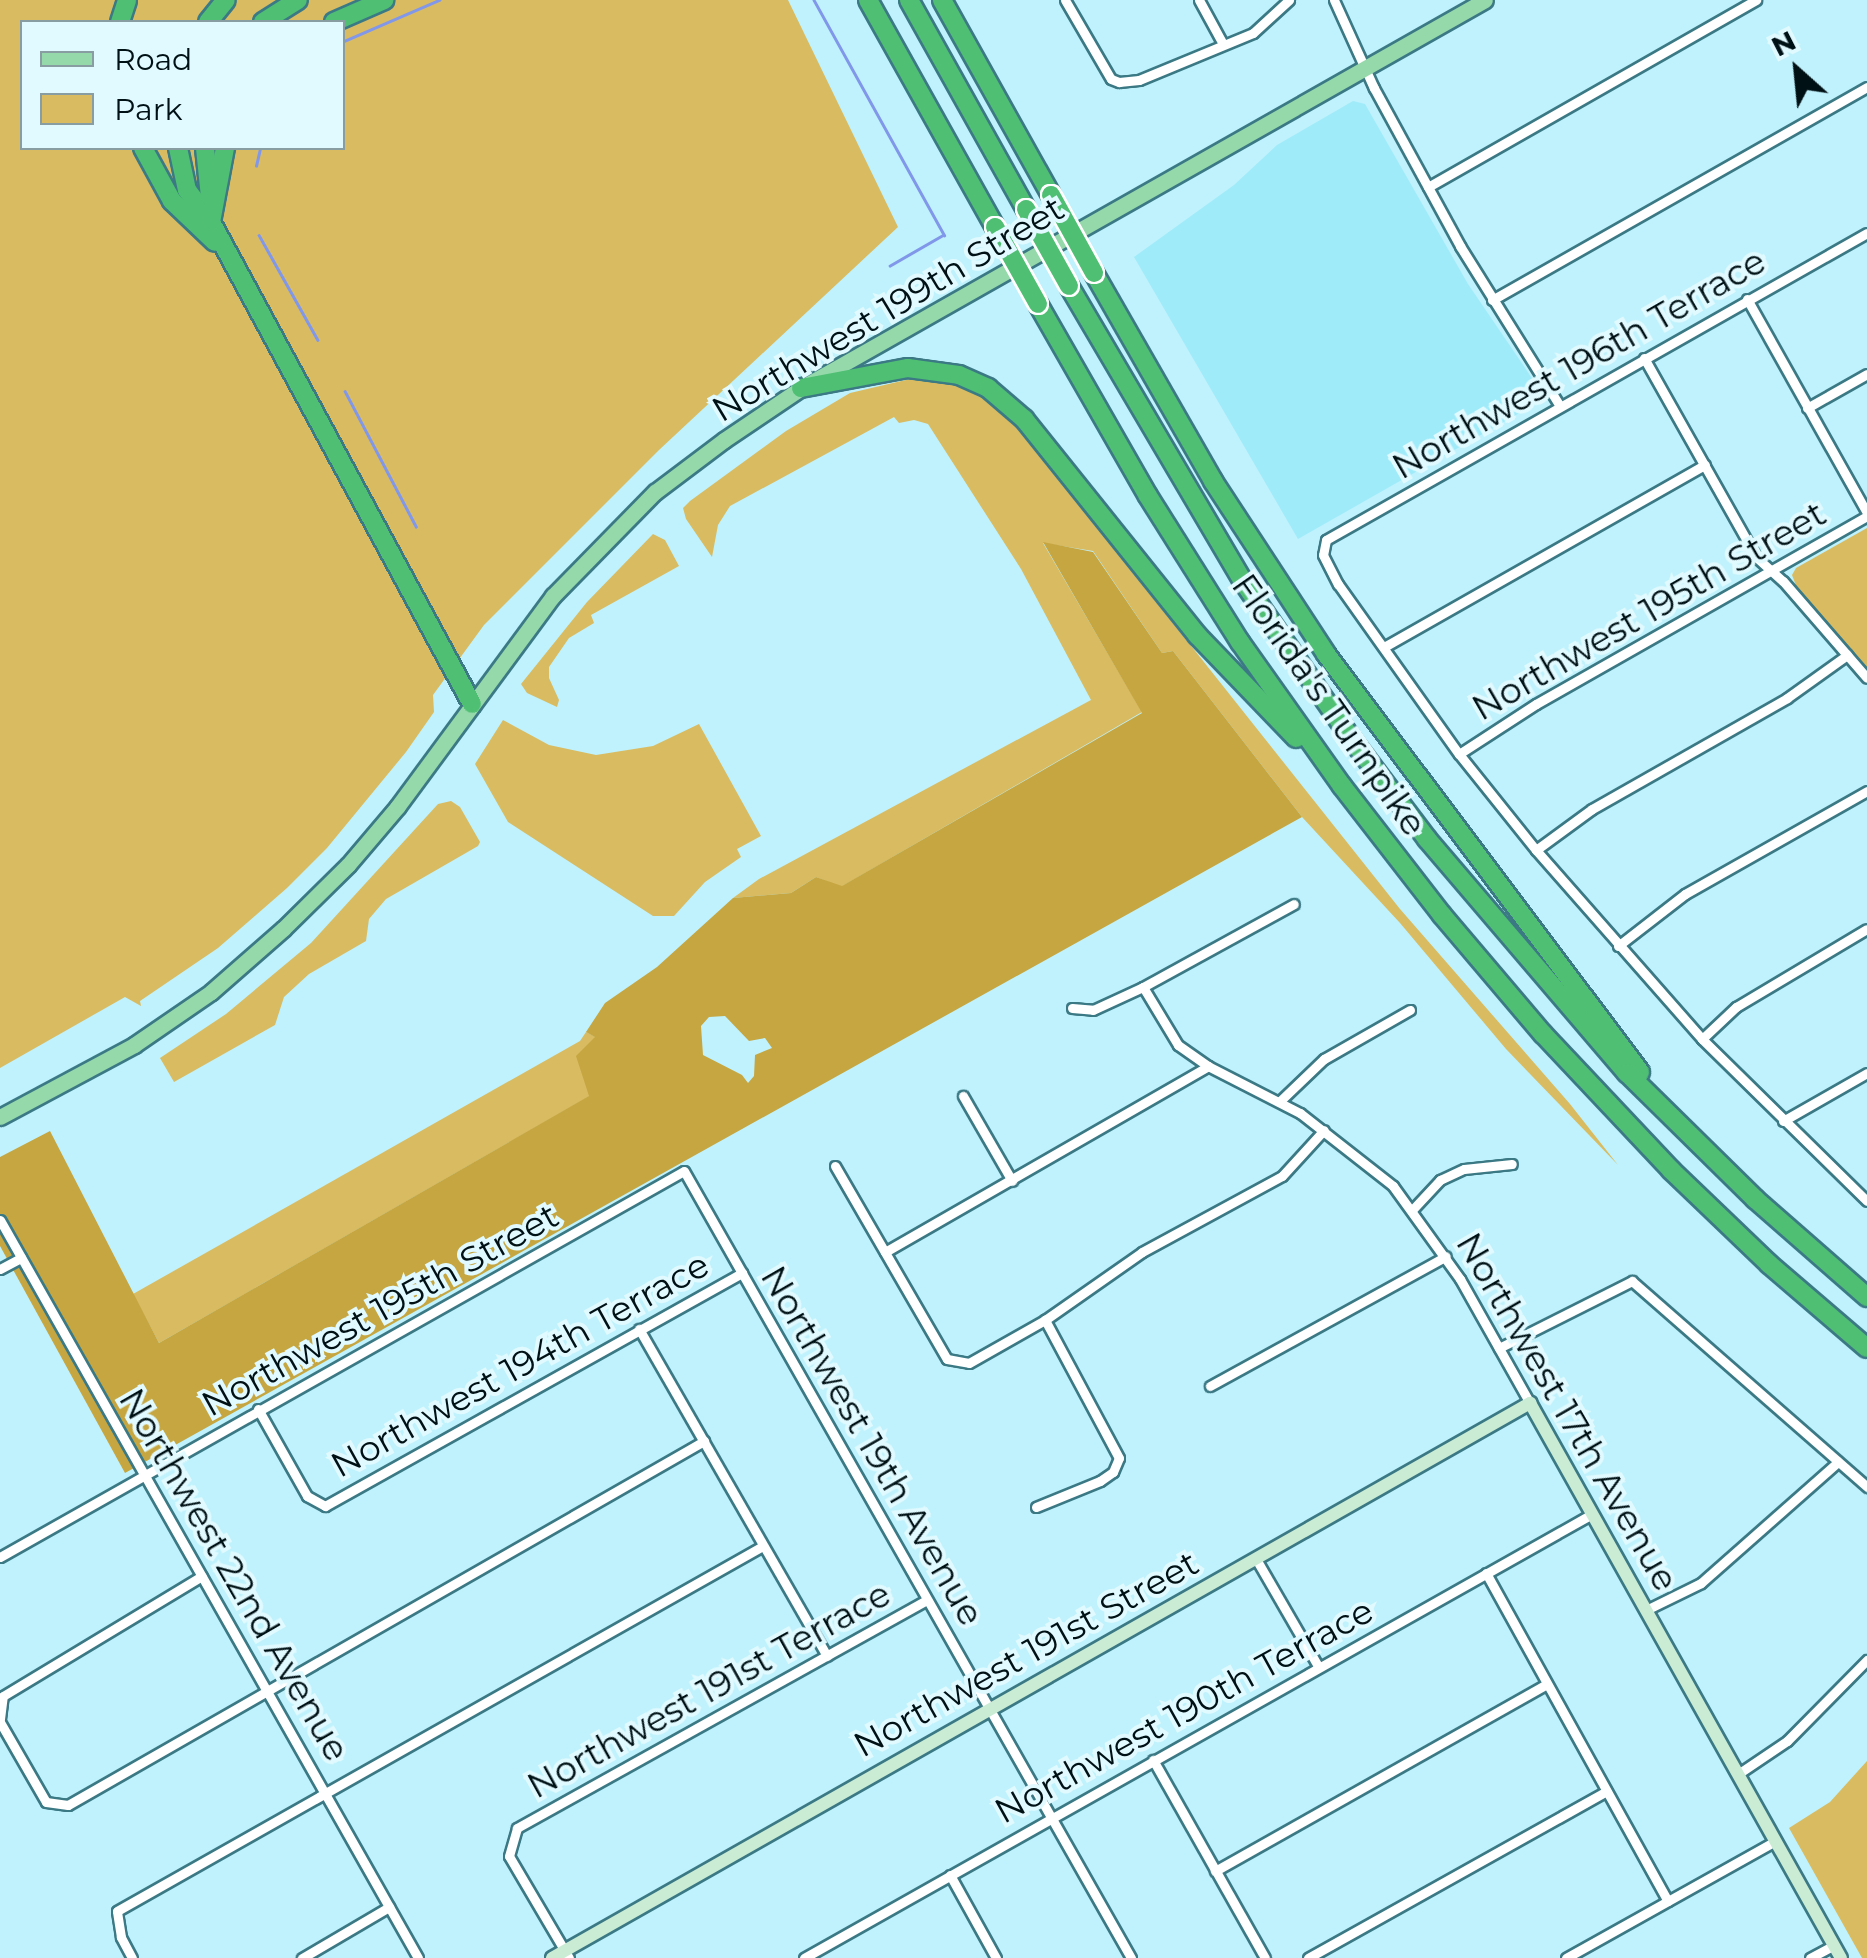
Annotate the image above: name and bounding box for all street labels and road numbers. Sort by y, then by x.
street label: Northwest 199th Street [705,187,1071,431]
street label: Northwest 196th Terrace [1385,240,1773,488]
street label: Northwest 195th Street [1465,493,1833,729]
street label: Florida's Turnpike [1223,566,1435,844]
street label: Northwest 195th Street [194,1194,566,1426]
street label: Northwest 17th Avenue [1447,1226,1687,1598]
street label: Northwest 194th Terrace [324,1244,716,1486]
street label: Northwest 19th Avenue [752,1259,992,1633]
street label: Northwest 22nd Avenue [110,1381,358,1769]
street label: Northwest 191st Street [847,1542,1205,1766]
street label: Northwest 191st Terrace [520,1573,898,1807]
street label: Northwest 190th Terrace [988,1589,1380,1833]

